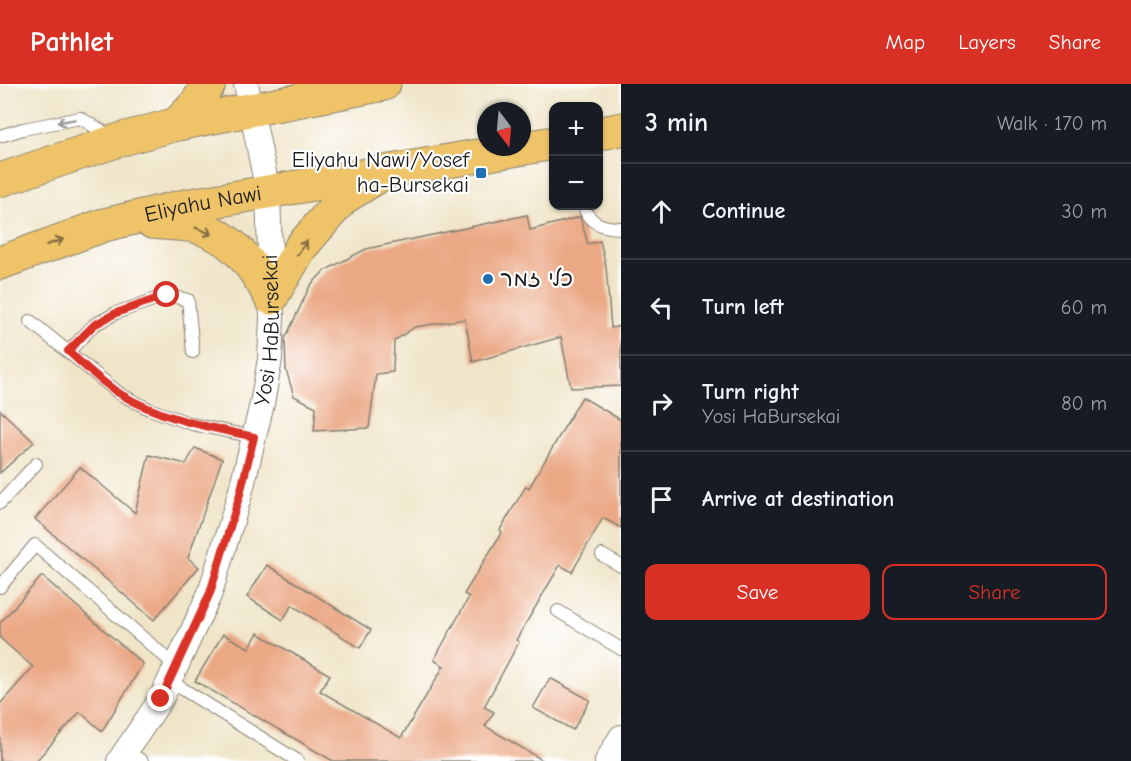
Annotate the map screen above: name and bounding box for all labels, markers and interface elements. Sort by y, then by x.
text: Pathlet [30,26,113,58]
text: Map [886,30,925,54]
text: Layers [958,30,1016,54]
text: Share [1049,30,1101,54]
north arrow [477,102,531,156]
map controls [549,102,603,210]
button: + [549,102,603,156]
text: 3 min [645,108,708,138]
text: Walk · 170 m [997,112,1107,135]
one-way arrow [57,116,77,127]
place label: Eliyahu Nawi/Yosef ha-Bursekai [292,147,471,198]
button: − [549,156,603,210]
marker: Eliyahu Nawi/Yosef ha-Bursekai [474,166,488,180]
street label: Eliyahu Nawi [142,180,263,228]
icon: ahead [645,195,678,228]
text: Continue [702,198,785,224]
text: 30 m [1061,200,1107,223]
one-way arrow [195,226,213,237]
one-way arrow [45,236,64,247]
one-way arrow [296,240,308,256]
street label: Yosi HaBursekai [249,254,285,408]
place label: כלי זמר [500,266,573,292]
marker: כלי זמר [481,272,495,286]
route start [153,281,179,307]
icon: left [645,291,678,324]
text: Turn left [702,294,784,320]
text: 60 m [1061,296,1107,319]
text: Turn right [702,379,799,405]
icon: right [645,387,678,420]
text: 80 m [1061,392,1107,415]
text: Yosi HaBursekai [702,405,840,428]
icon: arrive [645,483,678,516]
text: Arrive at destination [702,486,894,512]
button: Save [645,564,870,620]
button: Share [882,564,1107,620]
route end [147,685,173,711]

